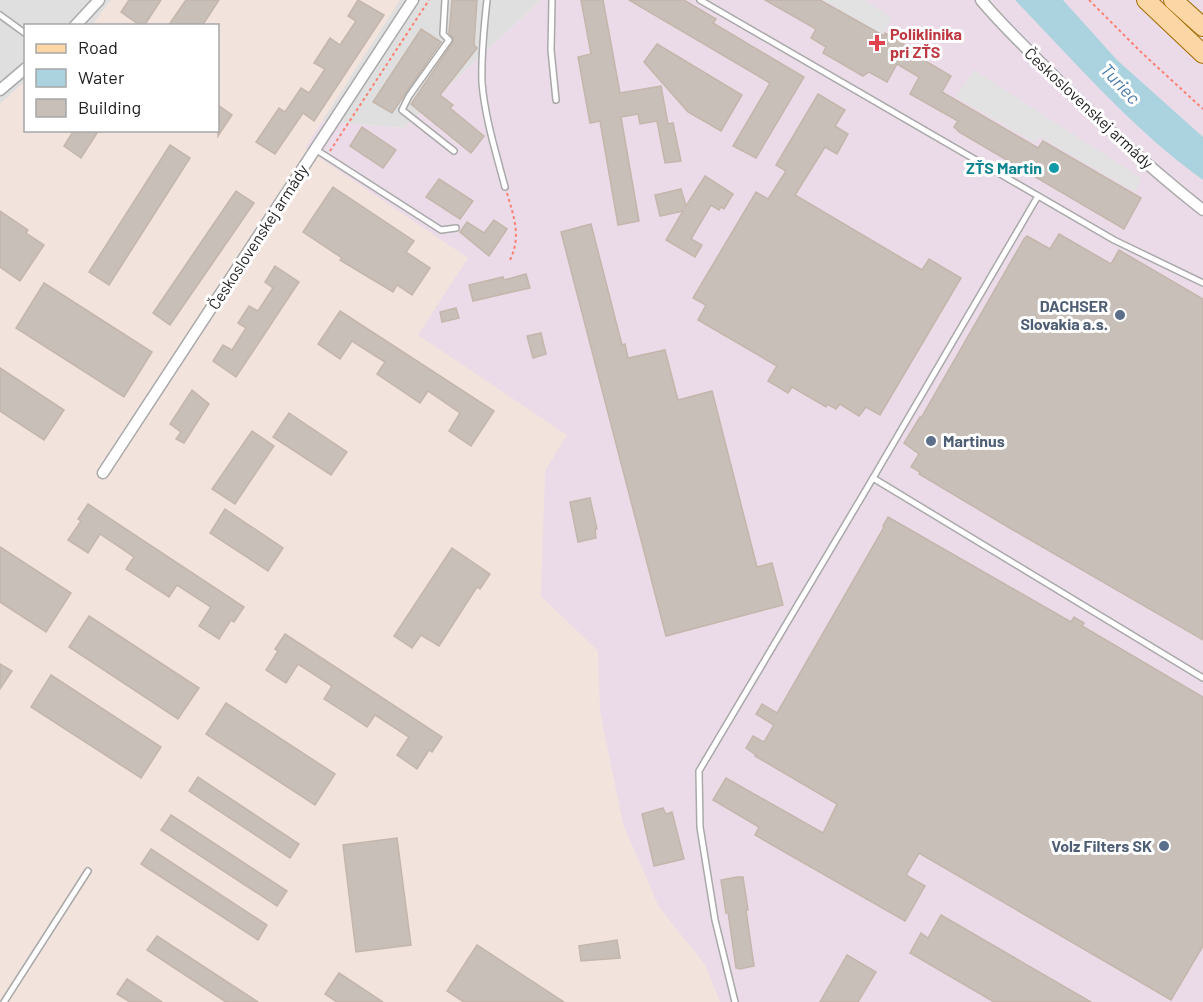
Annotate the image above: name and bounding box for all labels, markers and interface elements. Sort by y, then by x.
legend [24,24,219,132]
place label: Poliklinika pri ZŤS [890,24,962,61]
marker: Poliklinika pri ZŤS [868,34,886,52]
text: Road [78,36,118,58]
street label: Československej armády [1021,43,1158,173]
water label: Turiec [1096,58,1145,108]
text: Water [78,66,125,88]
text: Building [78,96,141,118]
place label: ZŤS Martin [966,158,1042,177]
street label: Československej armády [204,160,312,313]
marker: ZŤS Martin [1047,161,1061,175]
place label: DACHSER Slovakia a.s. [1020,296,1108,333]
marker: DACHSER Slovakia a.s. [1113,308,1127,322]
place label: Martinus [943,431,1005,450]
marker: Martinus [924,434,938,448]
place label: Volz Filters SK [1051,836,1152,855]
marker: Volz Filters SK [1157,839,1171,853]

